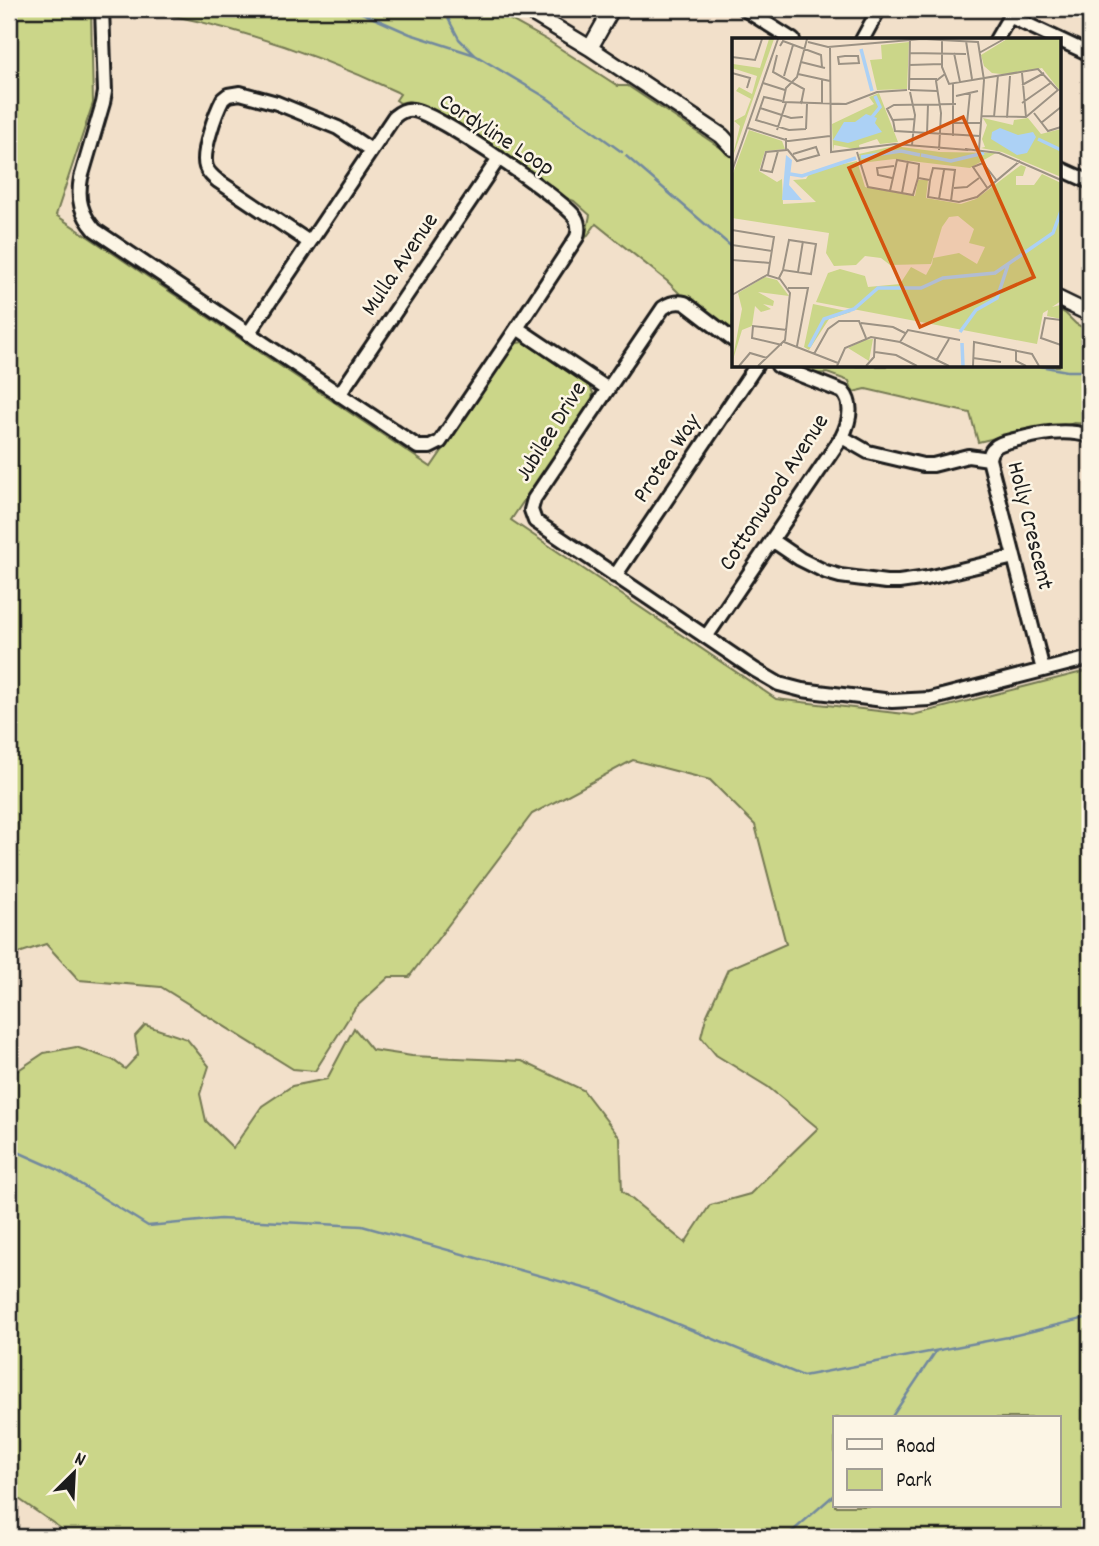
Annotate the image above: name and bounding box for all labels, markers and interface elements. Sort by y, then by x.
inset map [732,38,1060,368]
street label: Cordyline Loop [431,86,561,186]
street label: Mulla Avenue [354,206,448,324]
street label: Jubilee Drive [508,375,596,489]
street label: Protea Way [626,406,711,511]
street label: Cottonwood Avenue [711,408,839,578]
street label: Holly Crescent [997,458,1061,594]
legend [833,1416,1060,1508]
text: Road [896,1433,935,1463]
north arrow [38,1438,108,1508]
text: N [70,1446,89,1475]
text: Park [896,1467,932,1497]

